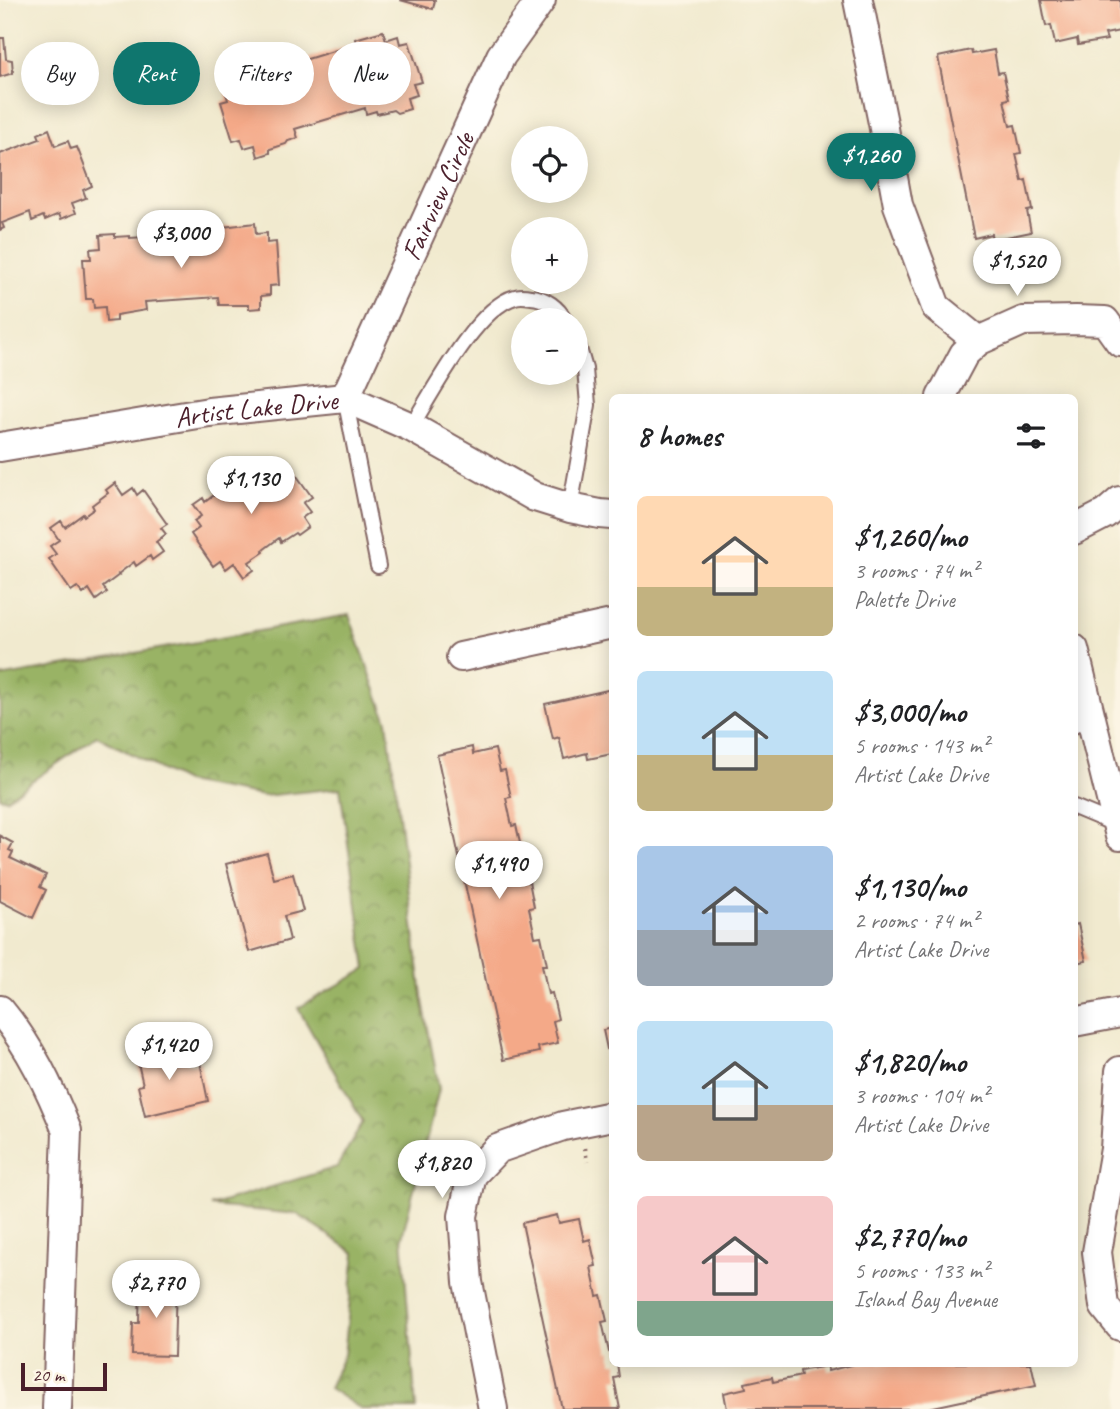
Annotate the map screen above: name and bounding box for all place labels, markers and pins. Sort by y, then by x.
pin: $1,260 [814,134,928,193]
pin: $3,000 [124,210,238,270]
pin: $1,520 [960,238,1074,298]
pin: $1,130 [194,456,308,516]
pin: $1,490 [442,842,556,901]
pin: $1,420 [112,1023,226,1082]
pin: $1,820 [385,1140,499,1200]
pin: $2,770 [99,1260,213,1320]

